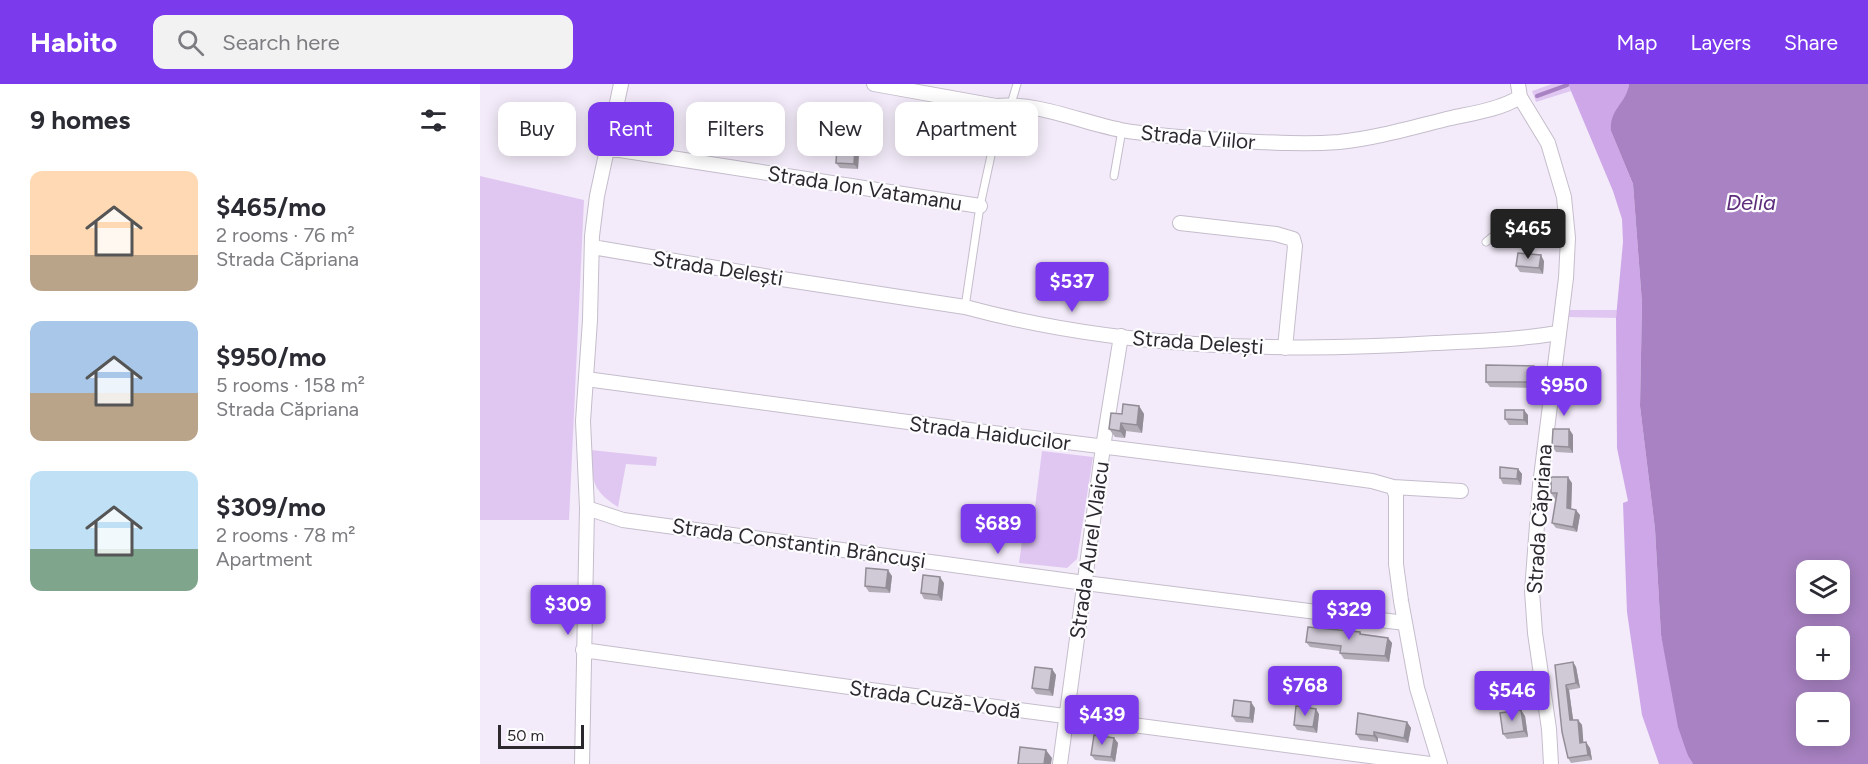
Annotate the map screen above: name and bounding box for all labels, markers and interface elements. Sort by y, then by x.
search box [153,15,573,69]
text: Habito [30,25,117,59]
icon: search [174,26,207,59]
text: Search here [222,29,340,56]
text: Map [1617,30,1657,55]
text: Layers [1690,30,1751,55]
text: Share [1784,30,1838,55]
chip: Buy [498,102,576,156]
chip: Rent [588,102,674,156]
chip: Filters [686,102,785,156]
chip: New [797,102,883,156]
chip: Apartment [895,102,1038,156]
text: 9 homes [30,104,130,136]
icon: filters [417,104,450,137]
street label: Strada Viilor [1140,120,1256,154]
street label: Strada Ion Vatamanu [766,160,964,216]
water label: Delia [1726,189,1776,216]
text: $465/mo [216,191,326,223]
icon: home [78,195,150,267]
pin: $465 [1492,209,1564,260]
text: $465 [1505,216,1551,240]
text: 2 rooms · 76 m² [216,223,355,247]
street label: Strada Delești [651,245,785,291]
text: Strada Căpriana [216,247,359,271]
pin: $537 [1036,262,1108,313]
text: $537 [1050,269,1094,293]
street label: Strada Delești [1132,325,1264,359]
text: $950/mo [216,341,326,373]
icon: home [78,345,150,417]
pin: $950 [1528,366,1600,417]
text: 5 rooms · 158 m² [216,373,365,397]
text: $950 [1540,373,1588,397]
text: Strada Căpriana [216,397,359,421]
street label: Strada Haiducilor [908,411,1072,455]
street label: Strada Căpriana [1521,443,1557,595]
street label: Strada Aurel Vlaicu [1064,460,1114,640]
text: $309/mo [216,491,326,523]
icon: home [78,495,150,567]
pin: $689 [962,504,1034,555]
text: $689 [975,511,1021,535]
street label: Strada Constantin Brâncuşi [671,513,927,573]
text: 2 rooms · 78 m² [216,523,356,547]
text: Apartment [216,547,313,571]
map controls [1796,560,1850,746]
button: layers [1796,560,1850,614]
pin: $309 [532,585,604,636]
pin: $329 [1313,590,1385,641]
text: $309 [545,592,591,616]
text: $329 [1326,597,1372,621]
button: + [1796,626,1850,680]
pin: $768 [1269,666,1341,717]
pin: $546 [1476,671,1548,722]
text: $768 [1282,673,1328,697]
street label: Strada Cuză-Vodă [848,675,1022,723]
text: $546 [1489,678,1535,702]
button: − [1796,692,1850,746]
pin: $439 [1066,695,1138,746]
text: $439 [1079,702,1125,726]
scale bar [498,722,584,750]
text: 50 m [507,726,544,745]

